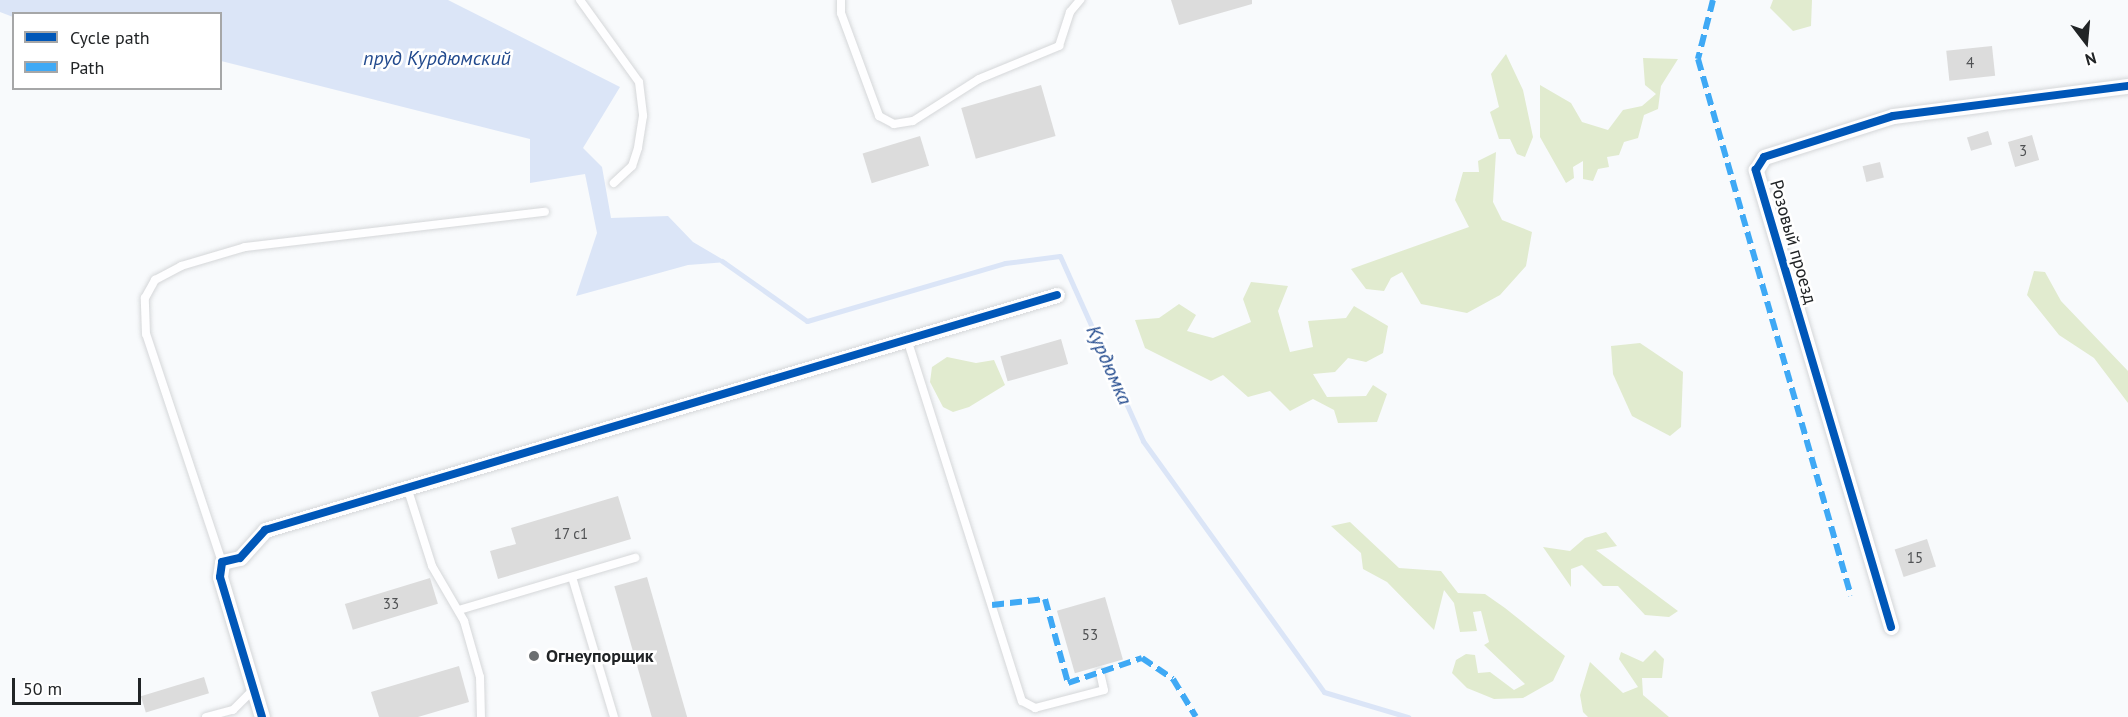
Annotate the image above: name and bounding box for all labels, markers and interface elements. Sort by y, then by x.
legend [12,12,222,90]
north arrow [2056,12,2116,72]
text: Cycle path [70,26,150,49]
water label: пруд Курдюмский [363,46,511,70]
text: N [2083,48,2099,70]
house number: 4 [1966,54,1974,72]
text: Path [70,56,104,79]
house number: 3 [2019,142,2027,160]
street label: Розовый проезд [1765,178,1821,306]
water label: Курдюмка [1081,322,1137,408]
house number: 17 с1 [553,525,589,543]
house number: 15 [1907,549,1923,567]
house number: 33 [383,595,399,613]
house number: 53 [1082,626,1098,644]
place label: Огнеупорщик [546,645,654,667]
marker: Огнеупорщик [527,649,541,663]
scale bar [15,666,144,704]
text: 50 m [23,677,62,700]

